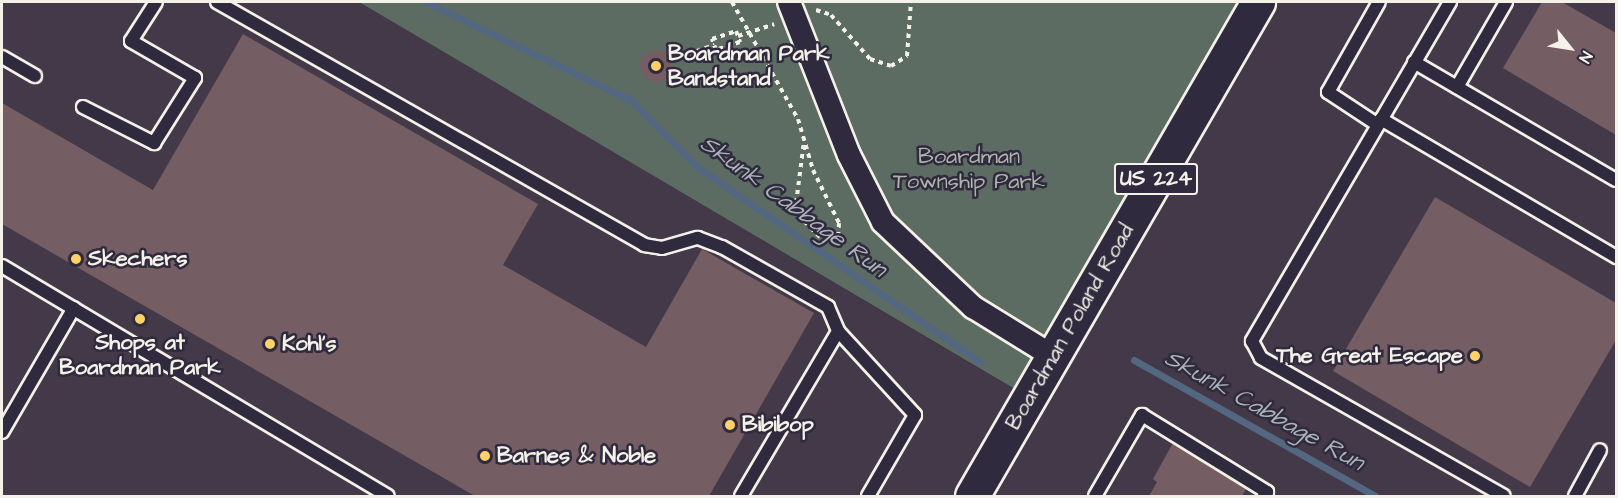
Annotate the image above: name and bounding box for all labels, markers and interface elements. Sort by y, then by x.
north arrow [1540,18,1600,78]
place label: Boardman Park Bandstand [668,40,830,92]
text: N [1574,47,1598,67]
marker: Boardman Park Bandstand [649,59,663,73]
water label: Skunk Cabbage Run [694,130,892,284]
park label: Boardman Township Park [893,143,1045,194]
road number: US 224 [1112,161,1200,197]
street label: Boardman Poland Road [1000,219,1140,435]
place label: Skechers [88,246,187,272]
marker: Skechers [69,252,83,266]
marker: Shops at Boardman Park [133,312,147,326]
place label: Shops at Boardman Park [59,329,221,380]
place label: Kohl's [282,331,337,357]
marker: Kohl's [263,337,277,351]
place label: The Great Escape [1276,343,1463,369]
water label: Skunk Cabbage Run [1159,344,1369,478]
marker: The Great Escape [1468,349,1482,363]
place label: Bibibop [742,412,814,438]
marker: Bibibop [723,418,737,432]
place label: Barnes & Noble [497,443,656,469]
marker: Barnes & Noble [478,449,492,463]

